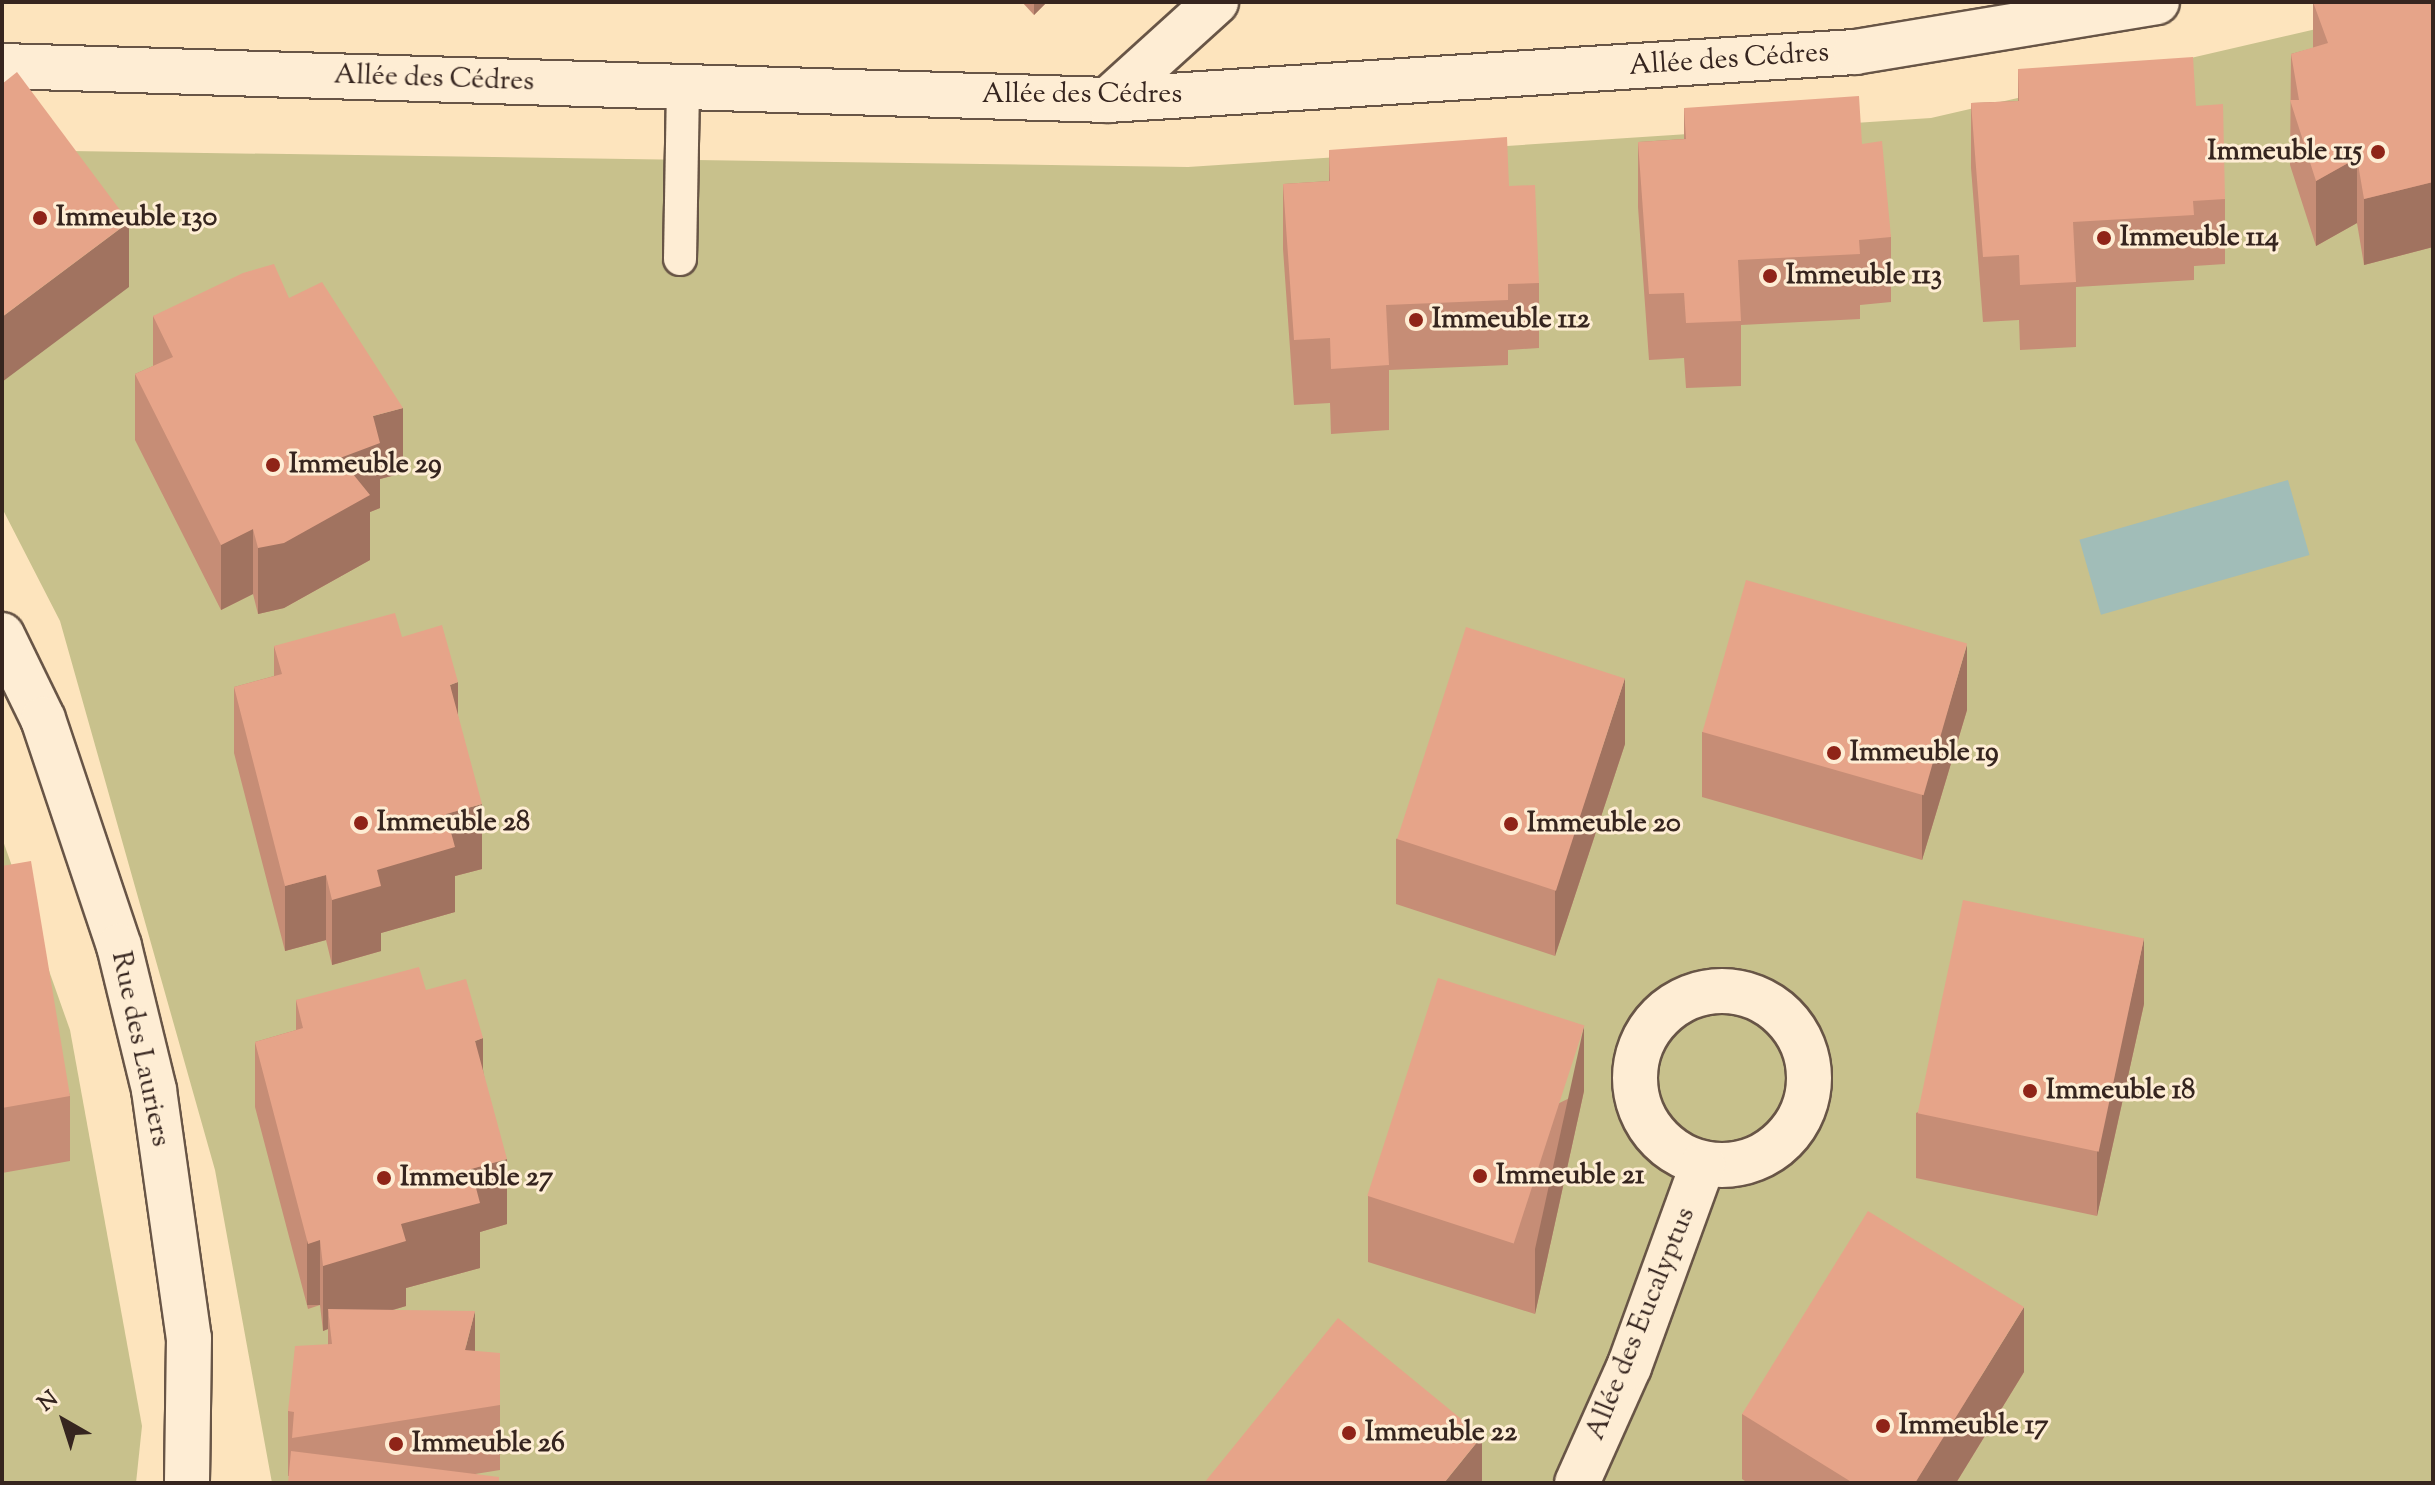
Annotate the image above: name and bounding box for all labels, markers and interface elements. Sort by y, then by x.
street label: Allée des Cédres [1628,36,1830,84]
street label: Allée des Cédres [333,59,535,99]
street label: Allée des Cédres [982,78,1182,112]
place label: Immeuble 115 [2208,135,2362,169]
marker: Immeuble 115 [2369,143,2387,161]
place label: Immeuble 130 [56,201,217,235]
marker: Immeuble 130 [31,209,49,227]
place label: Immeuble 114 [2120,221,2279,255]
marker: Immeuble 114 [2095,229,2113,247]
place label: Immeuble 113 [1786,259,1942,293]
marker: Immeuble 113 [1761,267,1779,285]
place label: Immeuble 112 [1432,303,1590,337]
marker: Immeuble 112 [1407,311,1425,329]
place label: Immeuble 29 [289,448,442,482]
marker: Immeuble 29 [264,456,282,474]
place label: Immeuble 19 [1850,736,1999,770]
marker: Immeuble 19 [1825,744,1843,762]
place label: Immeuble 28 [377,806,530,840]
place label: Immeuble 20 [1527,807,1681,841]
marker: Immeuble 28 [352,814,370,832]
marker: Immeuble 20 [1502,815,1520,833]
street label: Rue des Lauriers [103,948,177,1150]
place label: Immeuble 18 [2046,1074,2195,1108]
marker: Immeuble 18 [2021,1082,2039,1100]
place label: Immeuble 21 [1496,1159,1644,1193]
place label: Immeuble 27 [400,1161,553,1195]
marker: Immeuble 21 [1471,1167,1489,1185]
marker: Immeuble 27 [375,1169,393,1187]
street label: Allée des Eucalyptus [1579,1203,1703,1445]
north arrow [24,1381,104,1461]
text: N [32,1384,66,1420]
place label: Immeuble 17 [1899,1409,2048,1443]
place label: Immeuble 22 [1365,1416,1517,1450]
marker: Immeuble 17 [1874,1417,1892,1435]
marker: Immeuble 22 [1340,1424,1358,1442]
place label: Immeuble 26 [412,1427,565,1461]
marker: Immeuble 26 [387,1435,405,1453]

